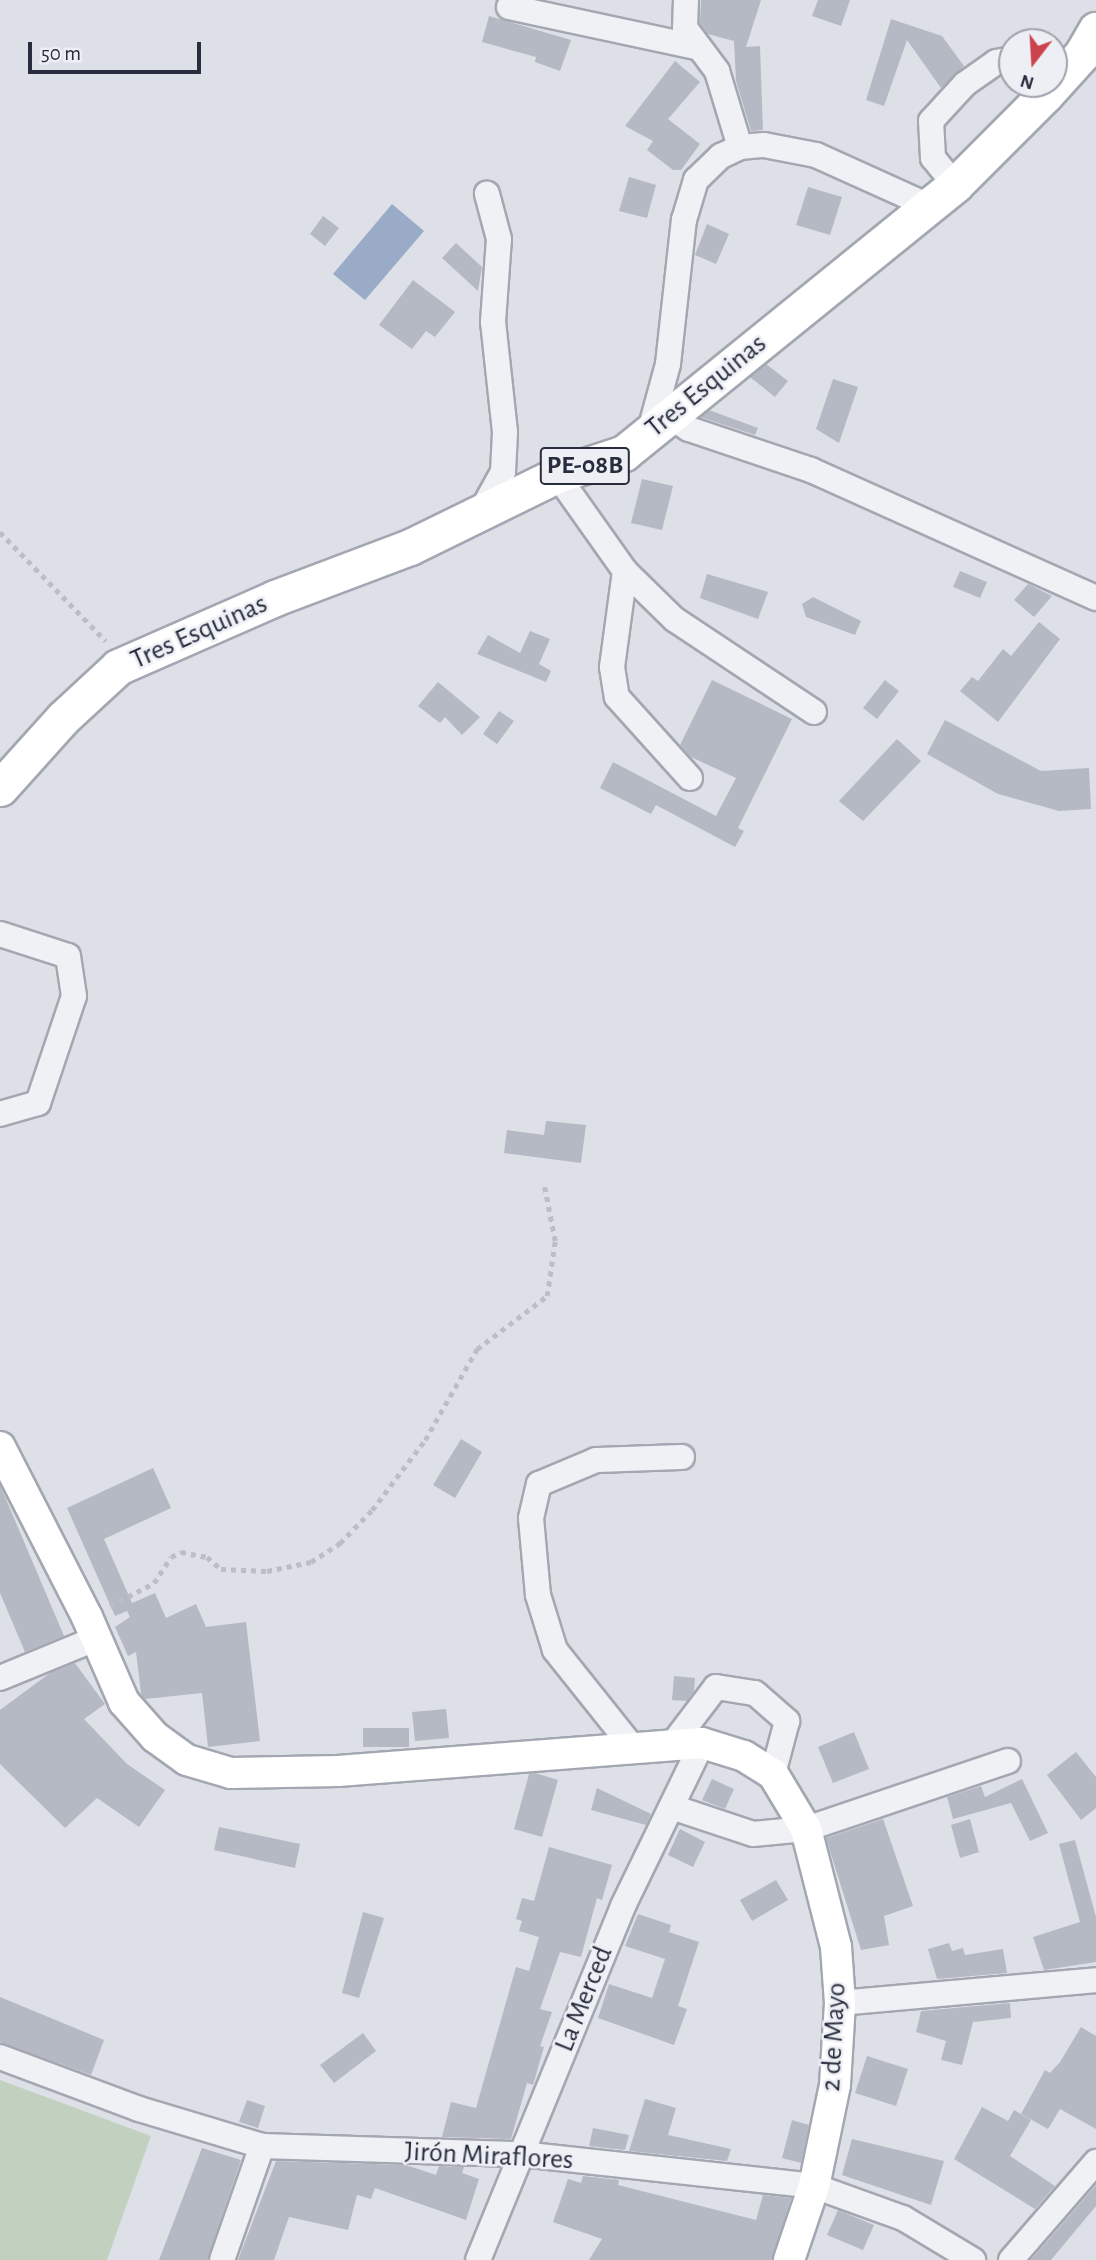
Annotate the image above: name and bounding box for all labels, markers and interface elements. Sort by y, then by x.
scale bar [32,28,205,72]
north arrow [998,28,1068,98]
text: 50 m [41,43,81,64]
text: N [1018,71,1036,93]
street label: Tres Esquinas [639,327,773,445]
road number: PE-08B [540,444,630,488]
street label: Tres Esquinas [126,587,272,677]
street label: La Merced [548,1941,620,2057]
street label: 2 de Mayo [814,1982,854,2092]
street label: Jirón Miraflores [404,2135,574,2177]

